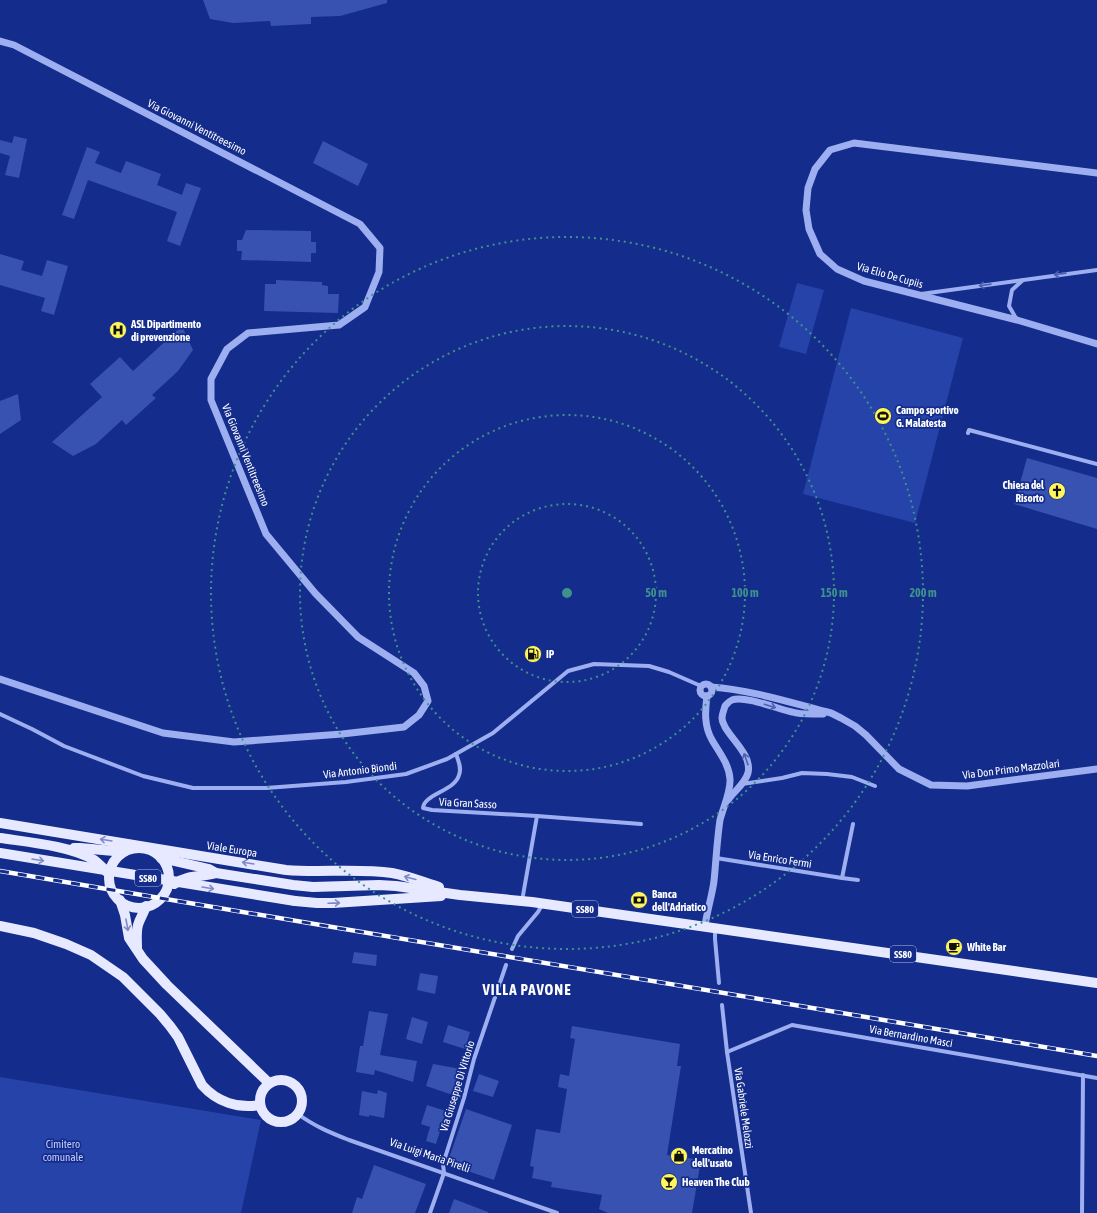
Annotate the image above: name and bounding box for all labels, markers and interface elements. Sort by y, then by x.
street label: Via Giovanni Ventitreesimo [146,97,248,157]
street label: Via Elio De Cupiis [855,260,925,290]
one-way arrow [1054,271,1067,278]
one-way arrow [979,281,992,289]
place label: ASL Dipartimento di prevenzione [130,318,201,343]
hospital icon: ASL Dipartimento di prevenzione [108,320,128,340]
street label: Via Giovanni Ventitreesimo [220,402,272,508]
place label: Campo sportivo G. Malatesta [896,404,959,429]
sports icon: Campo sportivo G. Malatesta [873,406,893,426]
place label: Chiesa del Risorto [1003,479,1045,504]
church icon: Chiesa del Risorto [1047,481,1067,501]
centre of rings [560,586,574,600]
text: 50 m [645,586,667,600]
text: 100 m [731,586,759,600]
text: 150 m [820,586,848,600]
text: 200 m [909,586,937,600]
fuel station icon: IP [523,644,543,664]
place label: IP [546,648,555,660]
one-way arrow [764,703,777,710]
one-way arrow [742,753,749,766]
street label: Via Don Primo Mazzolari [962,757,1060,781]
street label: Via Antonio Biondi [323,760,397,780]
street label: Via Gran Sasso [439,795,497,811]
one-way arrow [100,836,113,844]
street label: Viale Europa [206,839,258,859]
street label: Via Enrico Fermi [747,848,813,870]
one-way arrow [32,856,45,864]
one-way arrow [242,859,255,867]
road number: SS80 [135,870,161,886]
one-way arrow [403,873,416,881]
one-way arrow [201,884,214,892]
place label: Banca dell'Adriatico [652,888,706,913]
bank icon: Banca dell'Adriatico [629,890,649,910]
one-way arrow [327,899,340,907]
road number: SS80 [572,901,598,917]
one-way arrow [123,918,131,931]
cafe icon: White Bar [944,937,964,957]
place label: White Bar [966,941,1007,953]
road number: SS80 [890,946,916,962]
district label: VILLA PAVONE [481,981,572,998]
street label: Via Bernardino Masci [868,1023,954,1049]
street label: Via Giuseppe Di Vittorio [437,1039,477,1133]
street label: Via Gabriele Melozzi [732,1067,756,1149]
street label: Via Luigi Maria Pirelli [388,1136,472,1174]
park label: Cimitero comunale [43,1138,83,1163]
place label: Mercatino dell'usato [692,1144,733,1169]
shop icon: Mercatino dell'usato [669,1146,689,1166]
bar icon: Heaven The Club [659,1172,679,1192]
place label: Heaven The Club [682,1176,750,1188]

